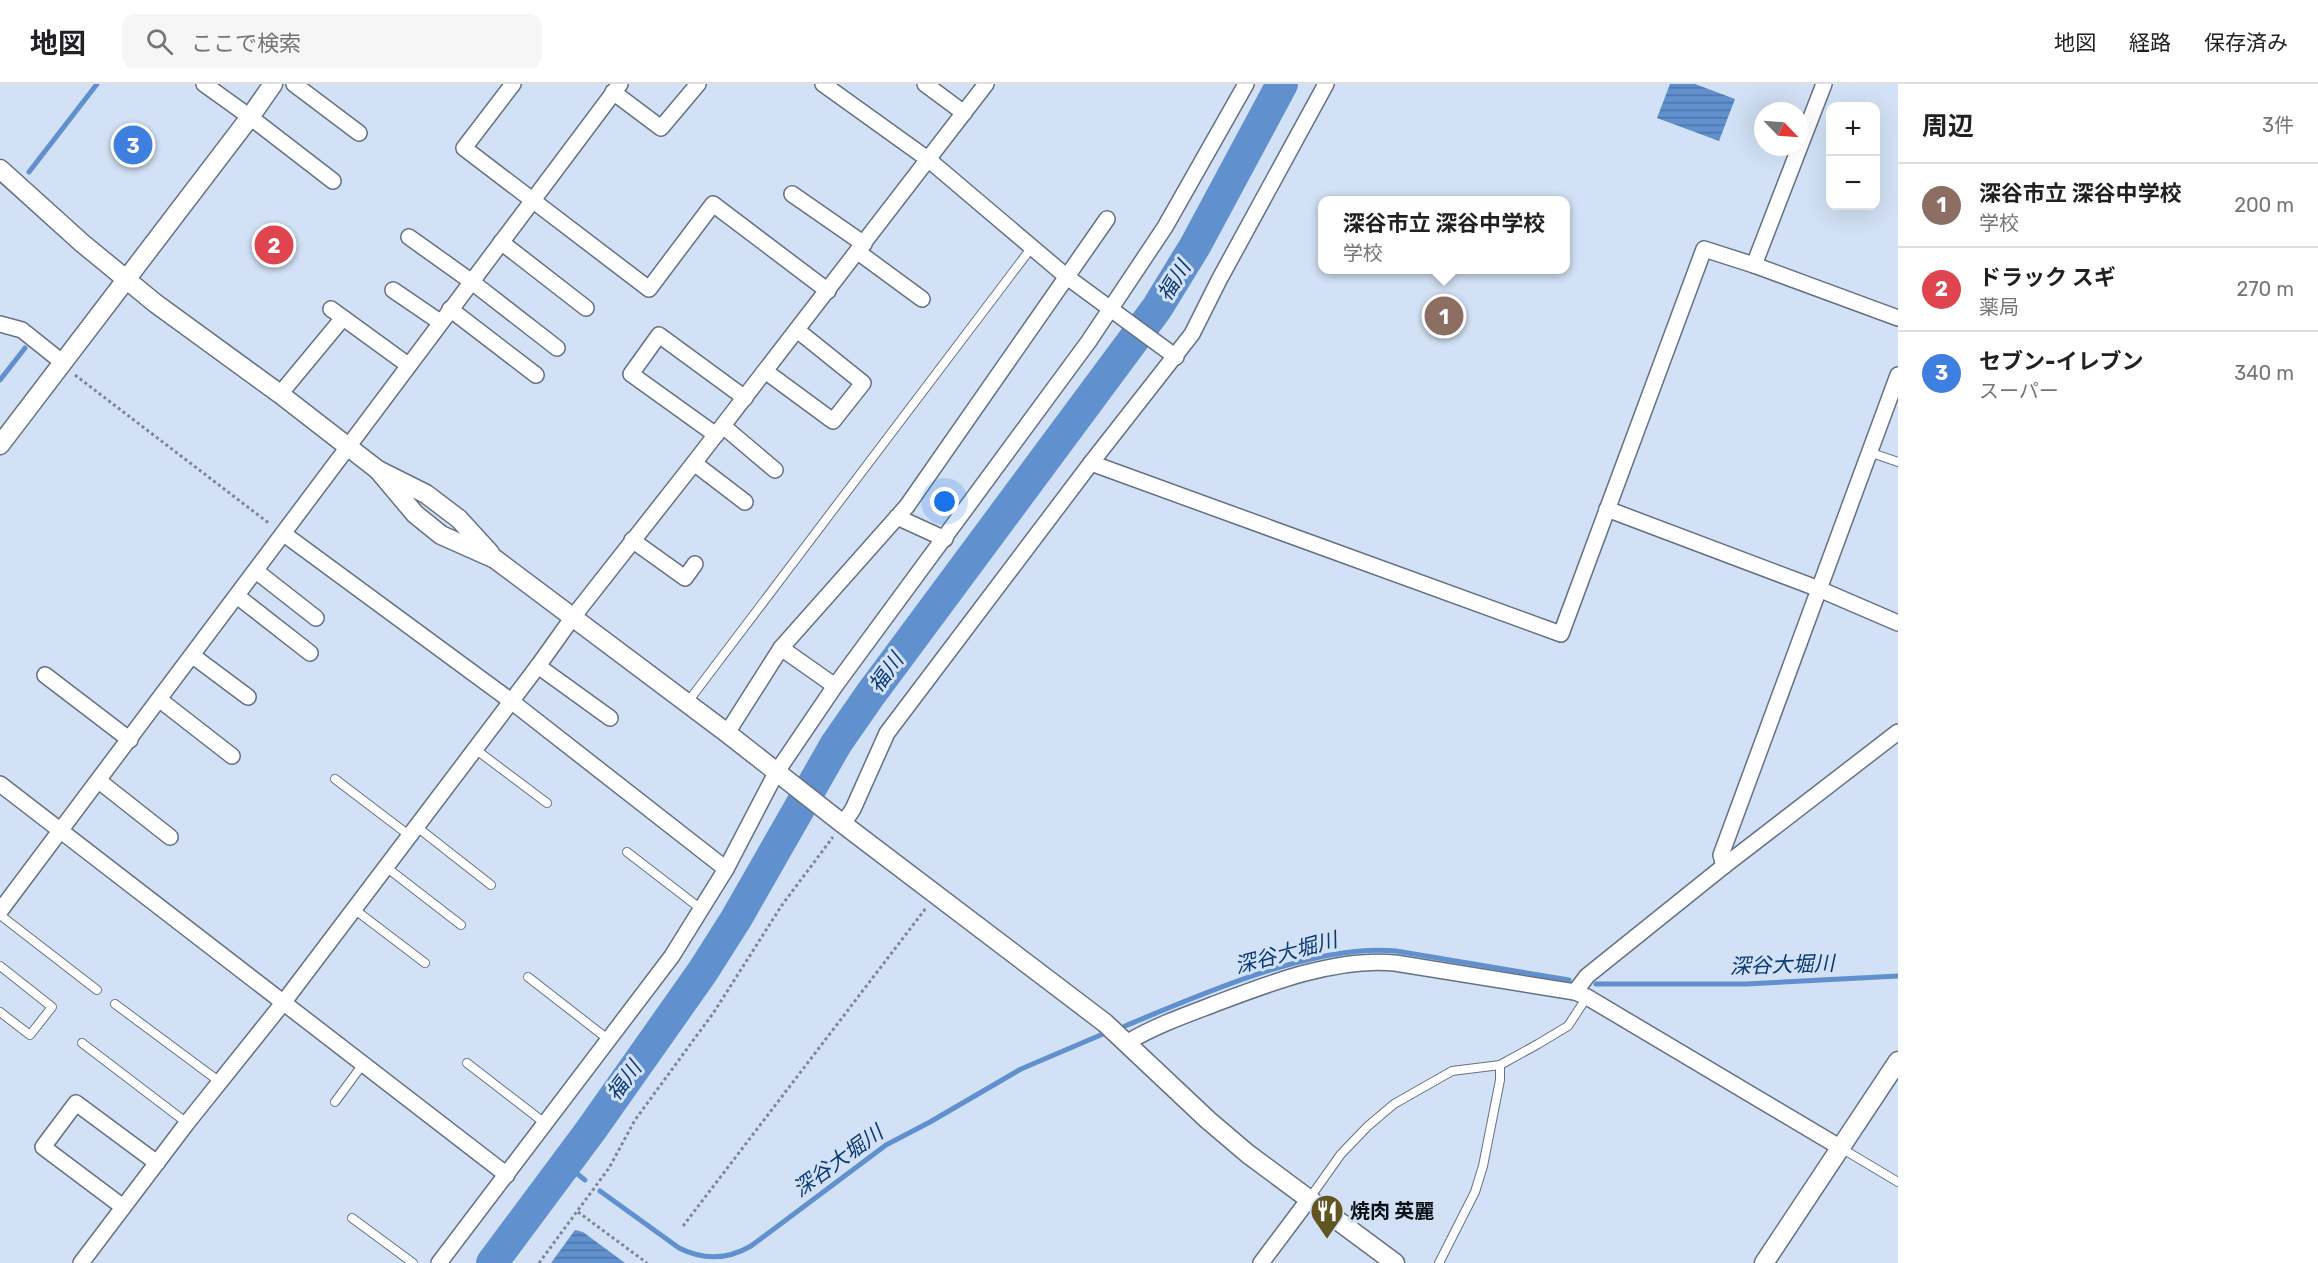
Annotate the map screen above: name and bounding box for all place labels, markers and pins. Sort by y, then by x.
pin: 3 [114,122,152,168]
pin: 2 [254,222,294,268]
pin: 1 [1424,294,1464,338]
restaurant icon: 焼肉 英麗 [1309,1193,1345,1240]
place label: 焼肉 英麗 [1350,1199,1434,1223]

